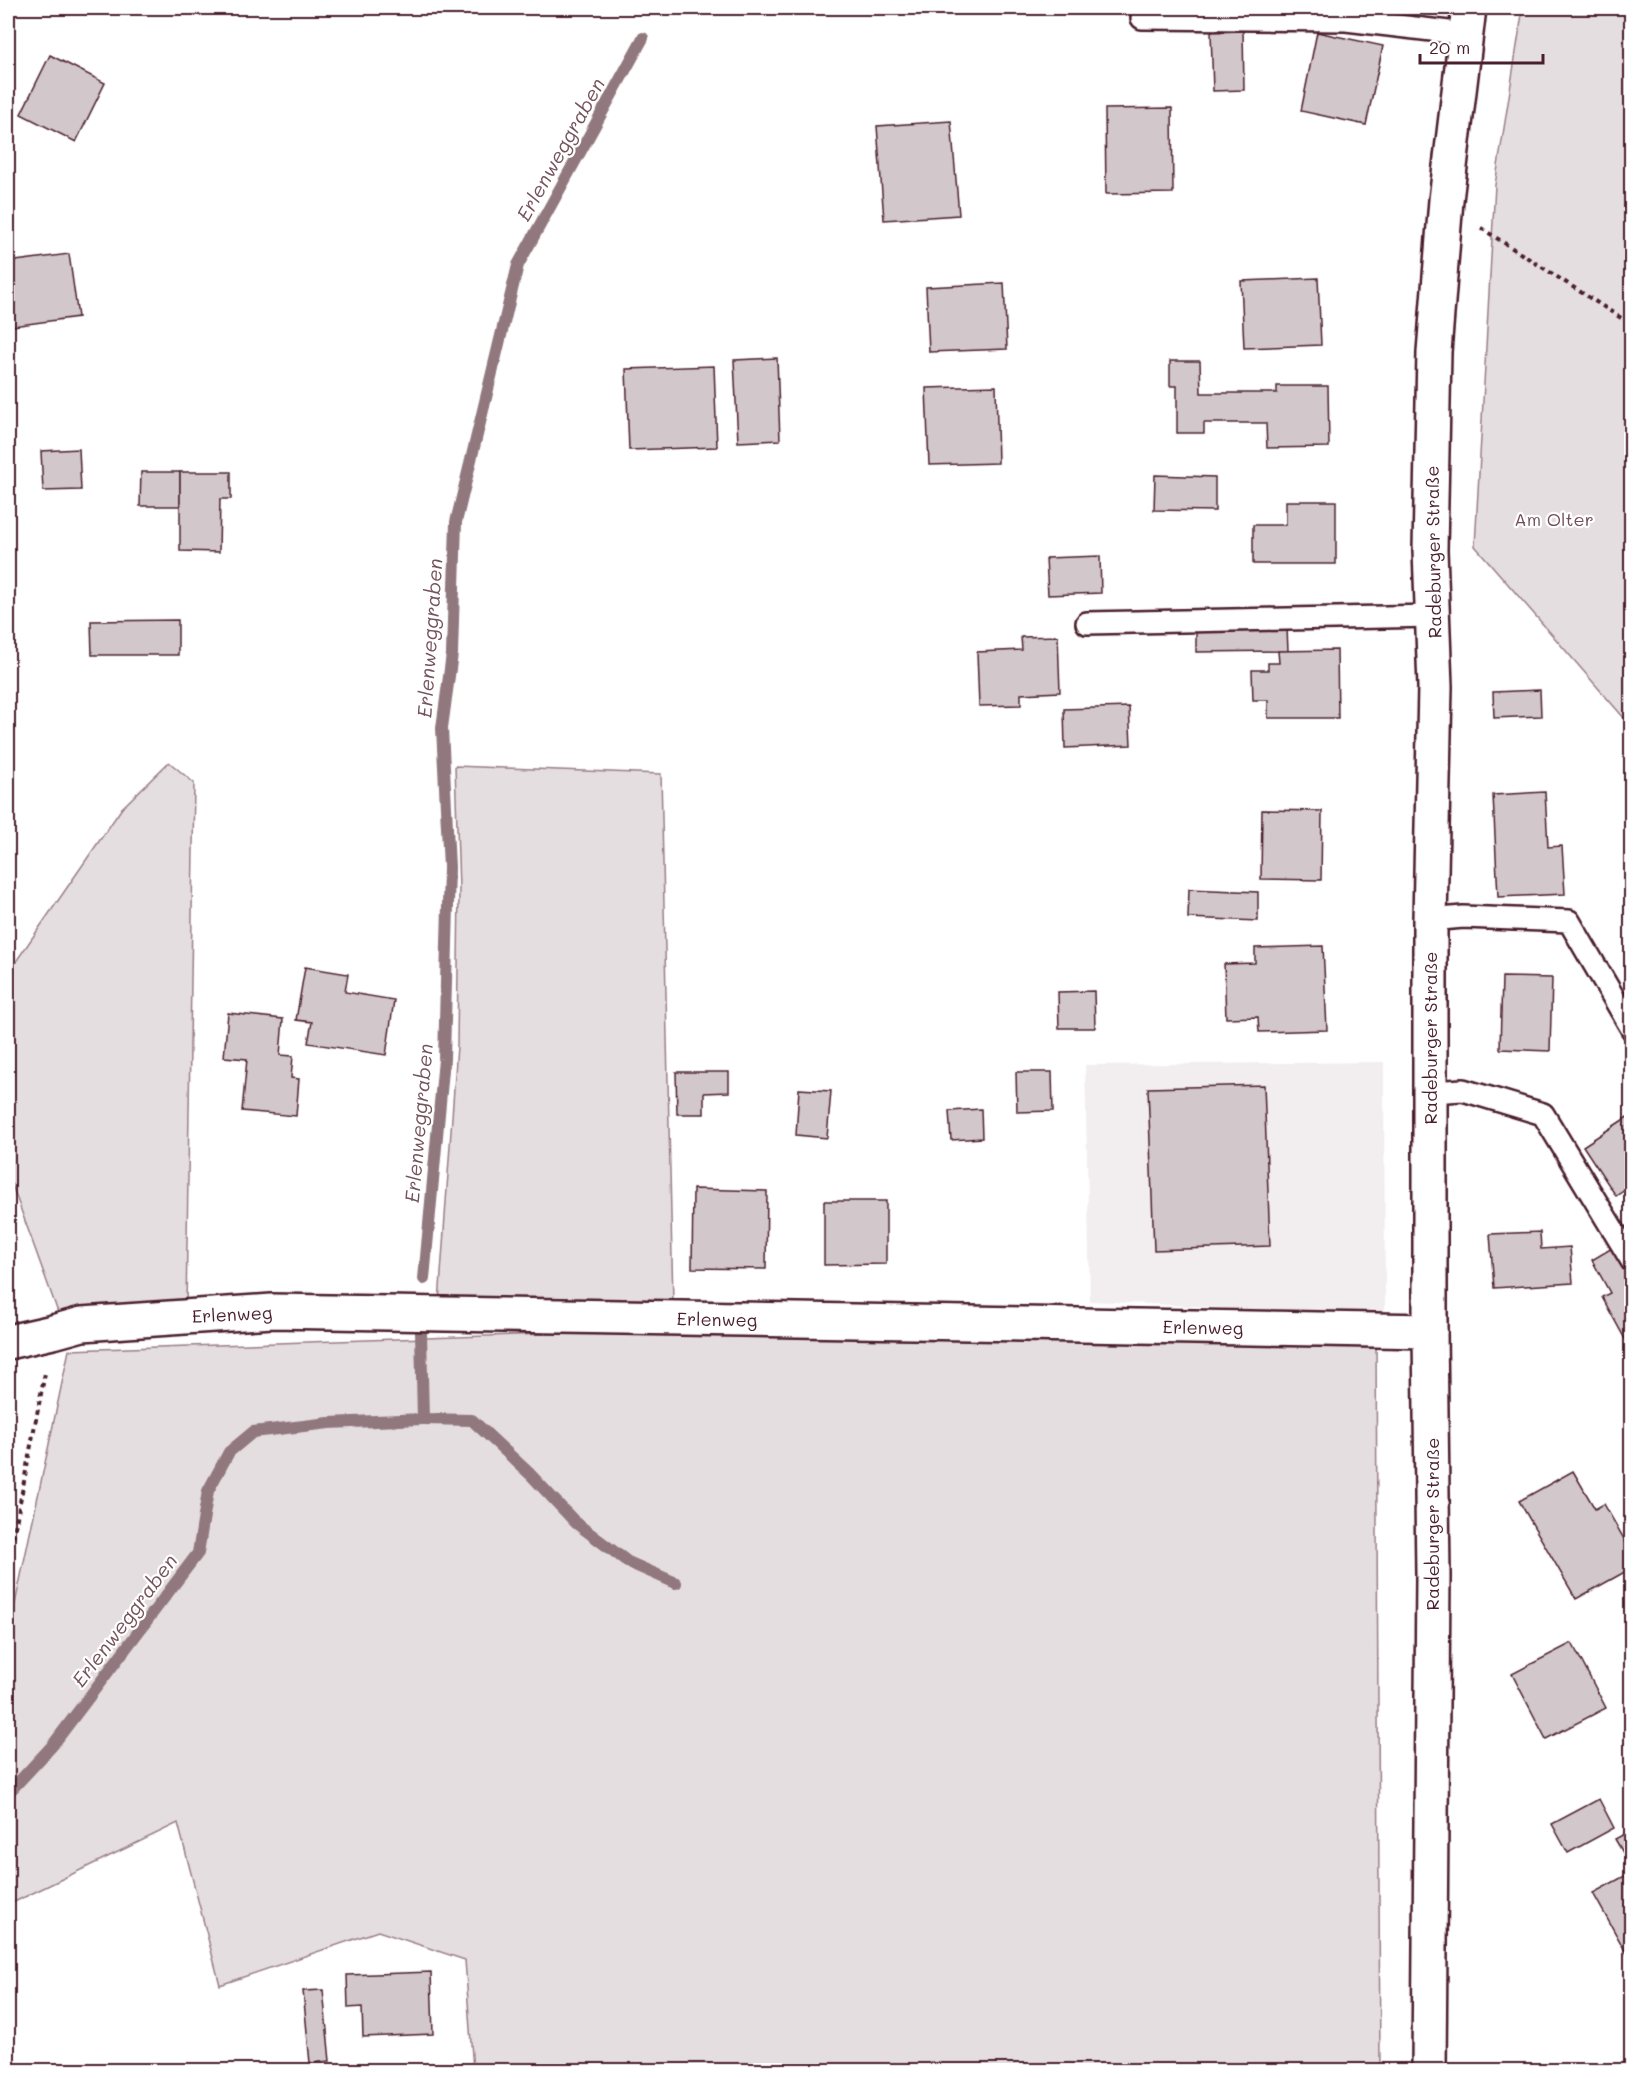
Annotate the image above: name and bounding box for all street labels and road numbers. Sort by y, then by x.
street label: Radeburger Straße [1419,465,1447,639]
street label: Radeburger Straße [1418,952,1442,1124]
street label: Erlenweg [191,1300,273,1328]
street label: Erlenweg [677,1306,757,1332]
street label: Erlenweg [1163,1314,1243,1340]
street label: Radeburger Straße [1420,1438,1444,1610]

